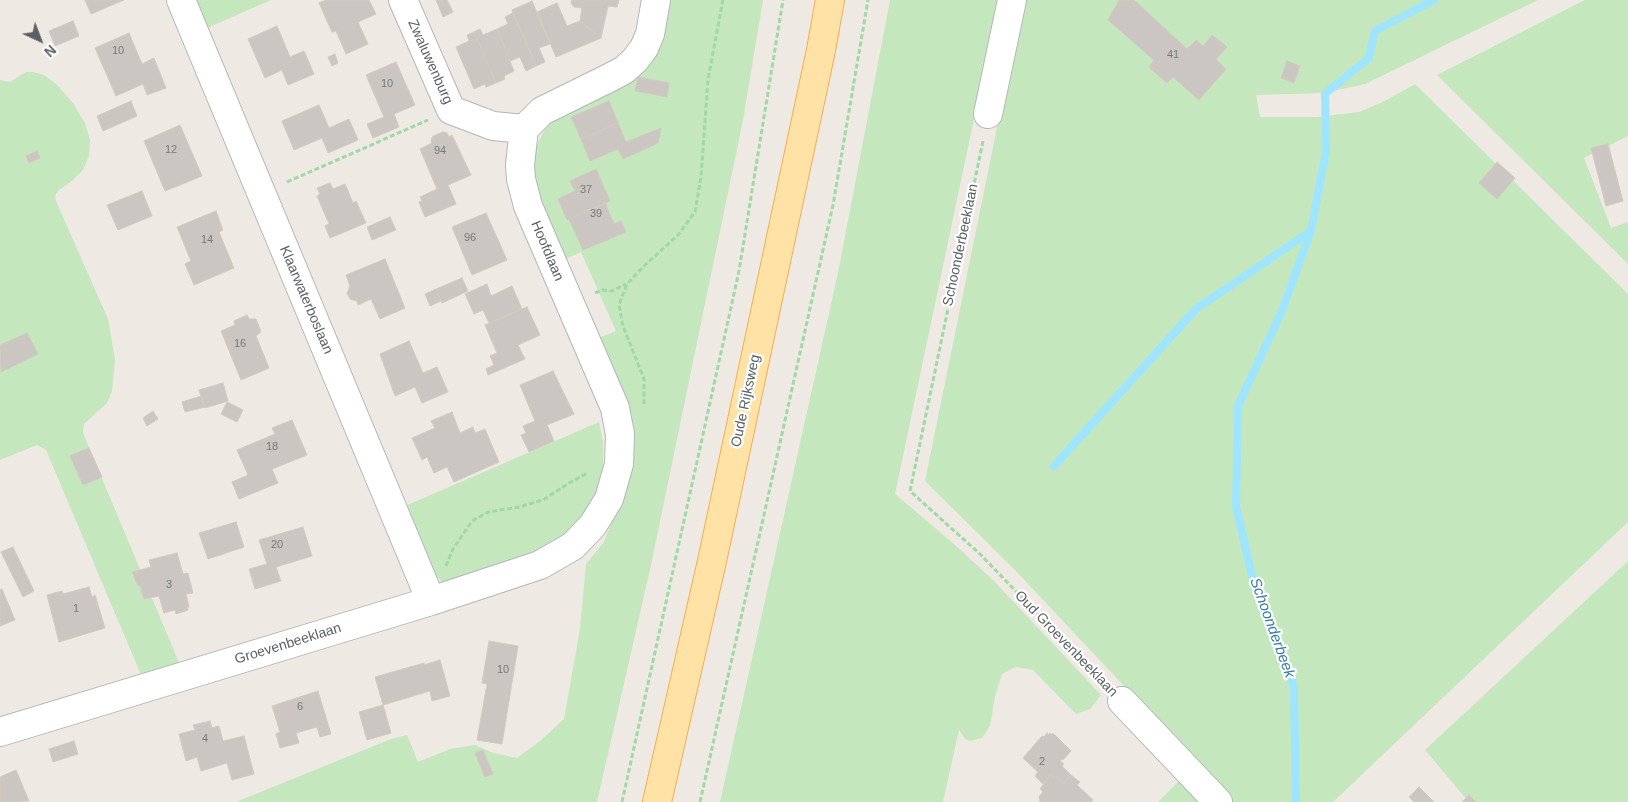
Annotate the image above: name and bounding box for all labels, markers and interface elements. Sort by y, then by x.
north arrow [15,15,65,65]
street label: Zwaluwenburg [404,17,456,107]
text: N [41,42,59,60]
house number: 10 [112,44,124,58]
house number: 41 [1167,48,1179,62]
house number: 10 [381,77,393,91]
house number: 12 [165,143,177,157]
house number: 94 [434,144,446,158]
street label: Schoonderbeeklaan [940,182,982,308]
house number: 37 [580,183,592,197]
house number: 39 [590,207,602,221]
street label: Hoofdlaan [527,218,567,284]
house number: 96 [464,231,476,245]
house number: 14 [201,233,213,247]
street label: Klaarwaterboslaan [276,243,336,357]
house number: 16 [234,337,246,351]
street label: Oude Rijksweg [728,353,764,449]
house number: 18 [266,440,278,454]
house number: 20 [271,538,283,552]
water label: Schoonderbeek [1246,576,1298,680]
house number: 3 [166,578,172,592]
street label: Oud Groevenbeeklaan [1011,587,1121,701]
house number: 1 [73,602,79,616]
street label: Groevenbeeklaan [233,620,343,668]
house number: 10 [497,663,509,677]
house number: 6 [297,700,303,714]
house number: 4 [202,732,208,746]
house number: 2 [1039,755,1045,769]

